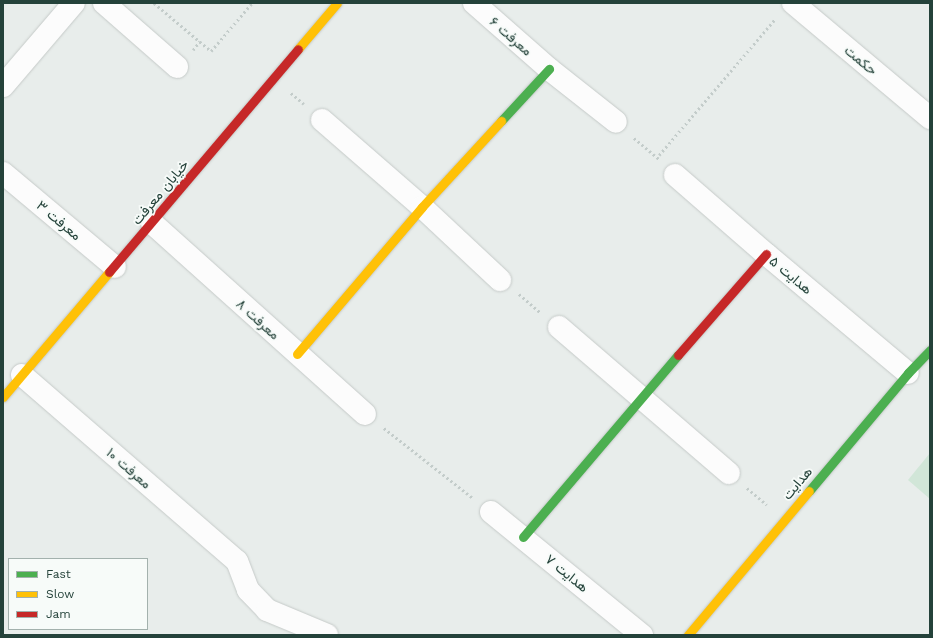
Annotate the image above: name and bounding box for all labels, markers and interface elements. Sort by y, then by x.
street label: معرفت ۶ [486,13,536,59]
street label: حکمت [841,41,881,79]
street label: خیابان معرفت [128,156,192,228]
street label: معرفت ۳ [33,196,85,244]
street label: هدایت ۵ [766,252,816,298]
street label: معرفت ۸ [233,295,283,343]
street label: معرفت ۱۰ [103,444,155,492]
street label: هدایت [778,463,816,503]
street label: هدایت ۷ [542,550,592,596]
legend [8,558,148,630]
text: Fast [46,567,71,581]
text: Slow [46,587,74,601]
text: Jam [46,607,71,621]

